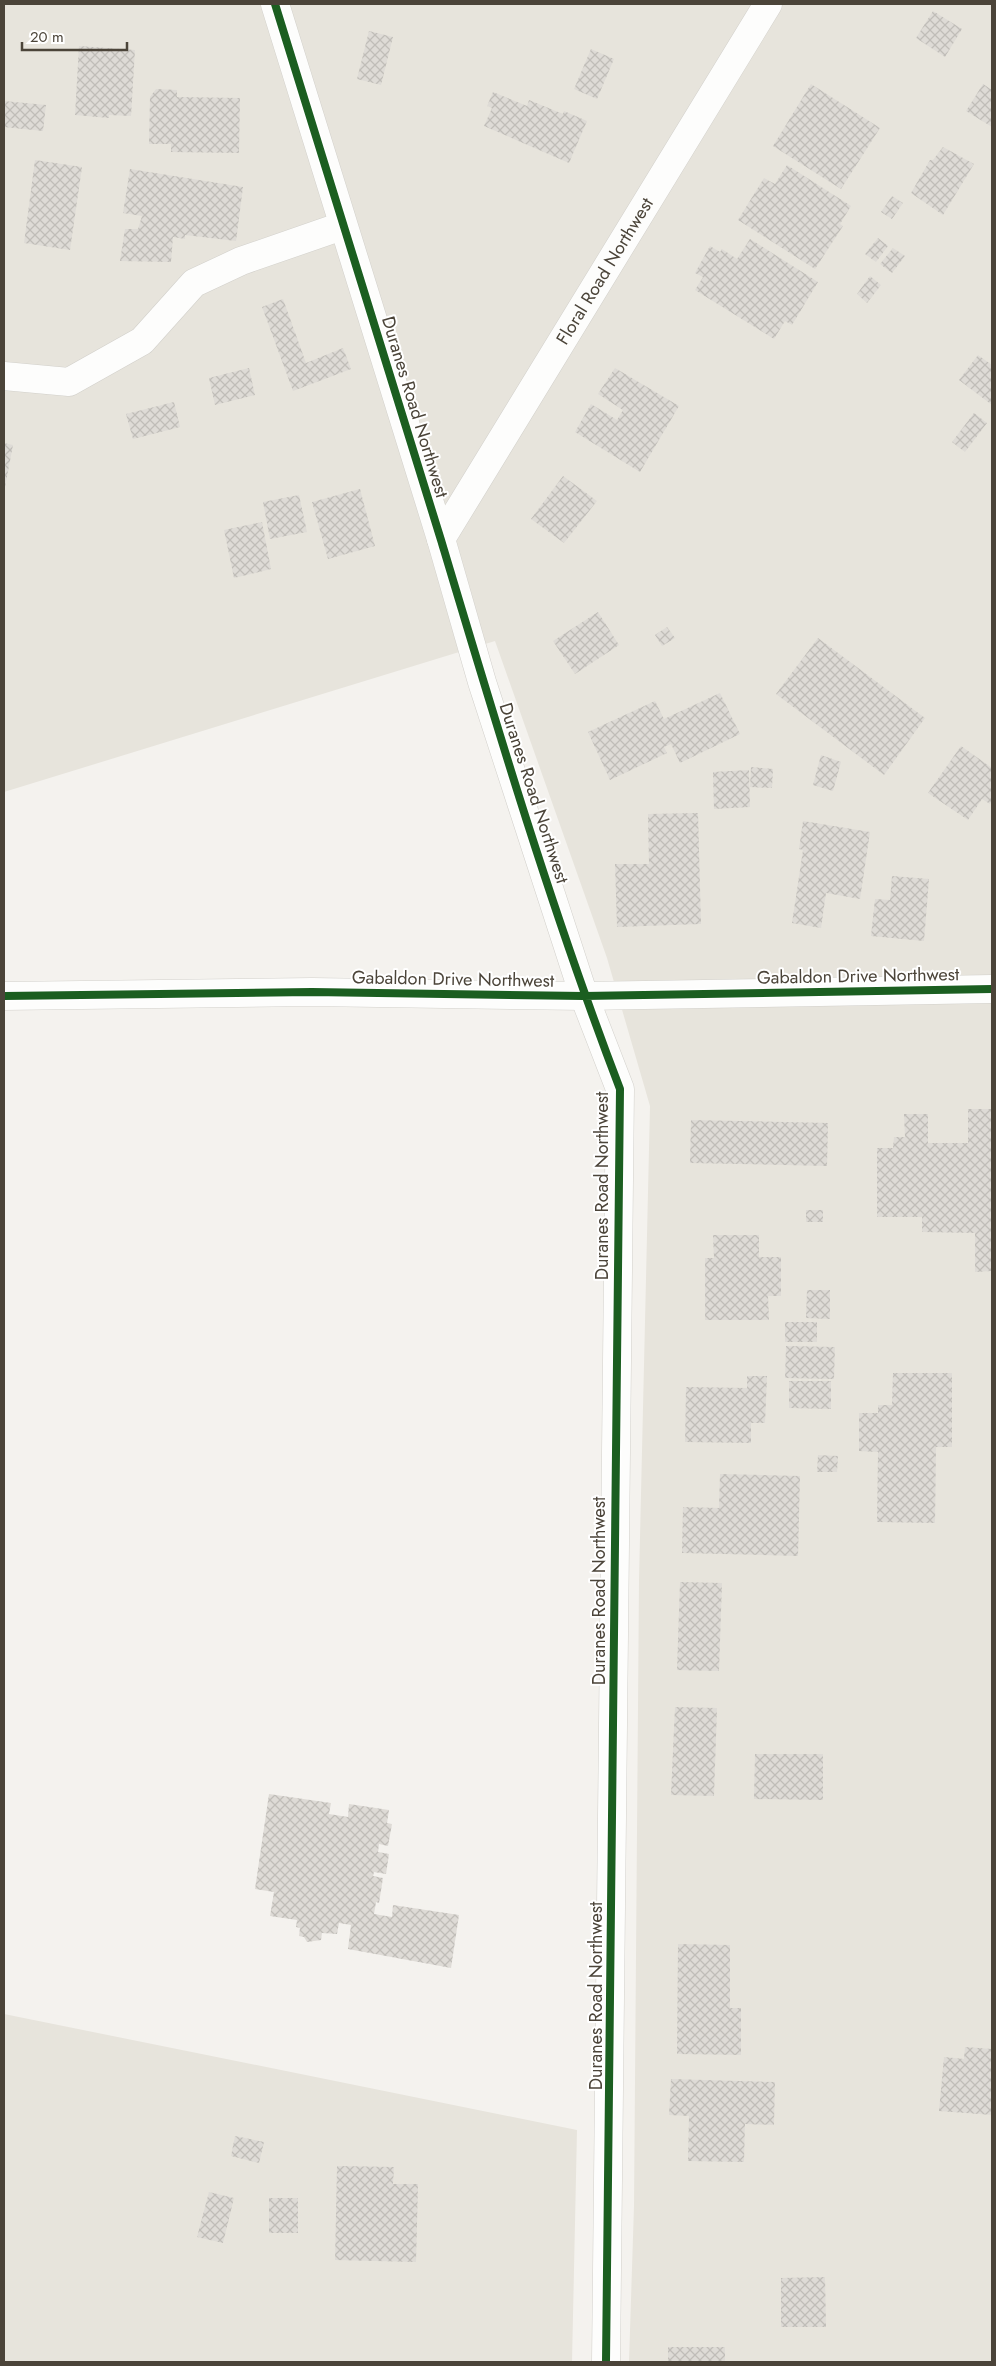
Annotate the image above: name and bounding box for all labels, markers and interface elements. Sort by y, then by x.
scale bar [22,20,128,52]
text: 20 m [30,26,64,48]
street label: Floral Road Northwest [550,192,660,350]
street label: Duranes Road Northwest [375,313,455,502]
street label: Duranes Road Northwest [492,699,576,887]
street label: Gabaldon Drive Northwest [757,961,960,991]
street label: Gabaldon Drive Northwest [352,964,555,994]
street label: Duranes Road Northwest [589,1091,615,1280]
street label: Duranes Road Northwest [586,1496,612,1685]
street label: Duranes Road Northwest [583,1901,609,2090]

